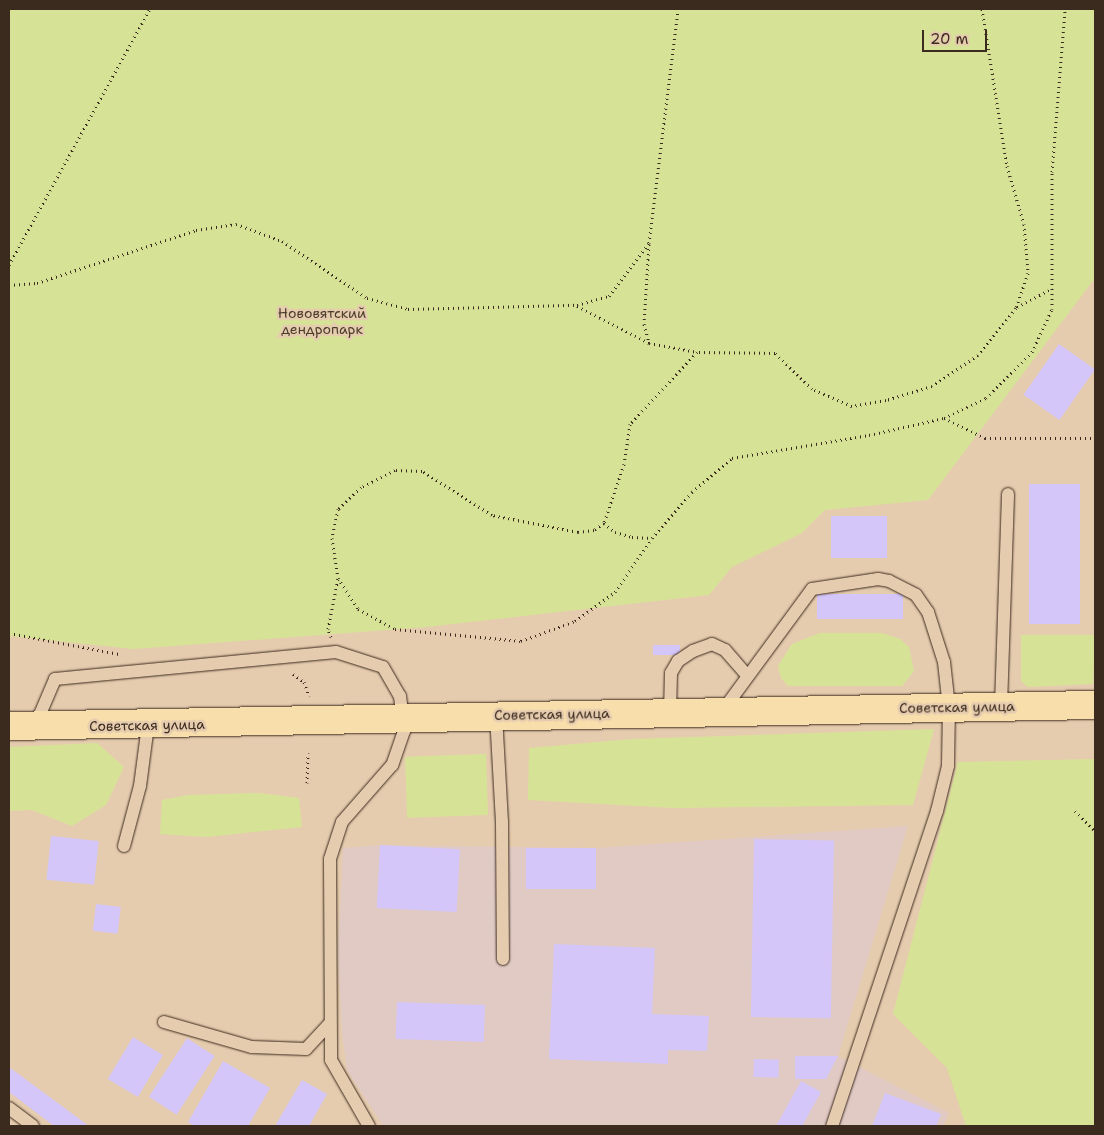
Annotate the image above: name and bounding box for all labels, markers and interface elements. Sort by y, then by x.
scale bar [924,20,989,52]
text: 20 m [930,29,969,49]
park label: Нововятский дендропарк [278,305,366,338]
street label: Советская улица [899,698,1015,716]
street label: Советская улица [494,705,610,723]
street label: Советская улица [89,716,205,734]

